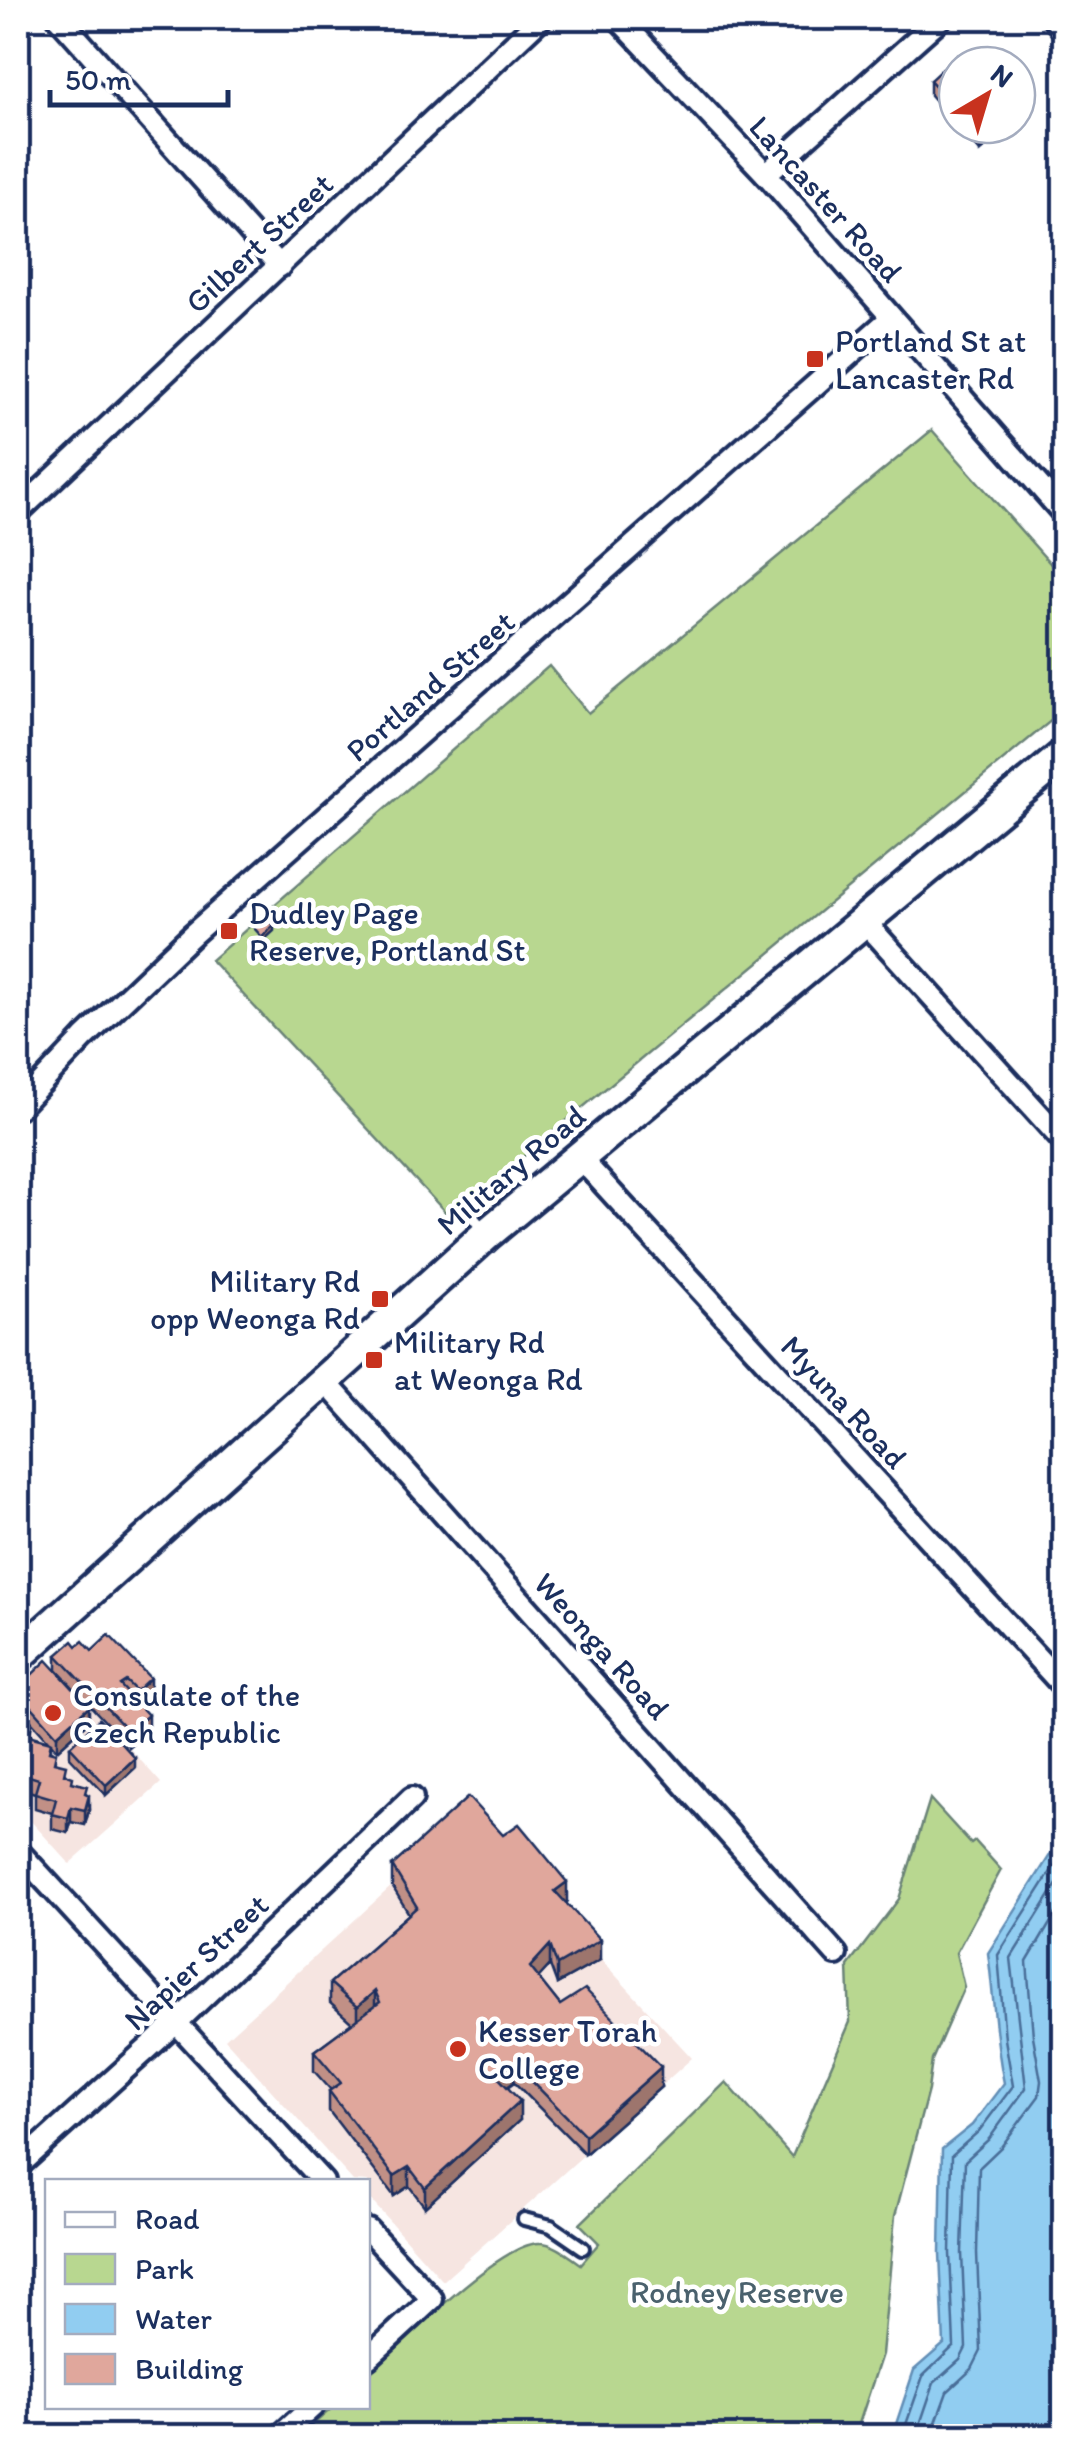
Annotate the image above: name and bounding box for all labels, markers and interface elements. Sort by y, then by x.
scale bar [50,45,228,107]
north arrow [937,45,1037,145]
text: N [984,56,1020,95]
text: 50 m [65,61,131,98]
street label: Lancaster Road [741,108,911,290]
street label: Gilbert Street [177,165,341,321]
place label: Portland St at Lancaster Rd [835,322,1026,397]
marker: Portland St at Lancaster Rd [804,348,826,370]
street label: Portland Street [338,603,522,769]
place label: Dudley Page Reserve, Portland St [249,894,526,969]
marker: Dudley Page Reserve, Portland St [218,920,240,942]
street label: Military Road [429,1097,593,1243]
place label: Military Rd opp Weonga Rd [150,1262,360,1337]
marker: Military Rd opp Weonga Rd [369,1288,391,1310]
place label: Military Rd at Weonga Rd [394,1323,583,1398]
street label: Myuna Road [773,1328,915,1476]
marker: Military Rd at Weonga Rd [363,1349,385,1371]
street label: Weonga Road [526,1565,678,1727]
place label: Consulate of the Czech Republic [73,1676,300,1751]
marker: Consulate of the Czech Republic [42,1702,64,1724]
street label: Napier Street [116,1886,276,2038]
place label: Kesser Torah College [478,2012,657,2087]
marker: Kesser Torah College [447,2038,469,2060]
legend [45,2179,370,2409]
text: Road [135,2200,200,2237]
text: Park [135,2250,194,2287]
park label: Rodney Reserve [630,2273,844,2311]
text: Water [135,2300,213,2337]
text: Building [135,2350,244,2387]

